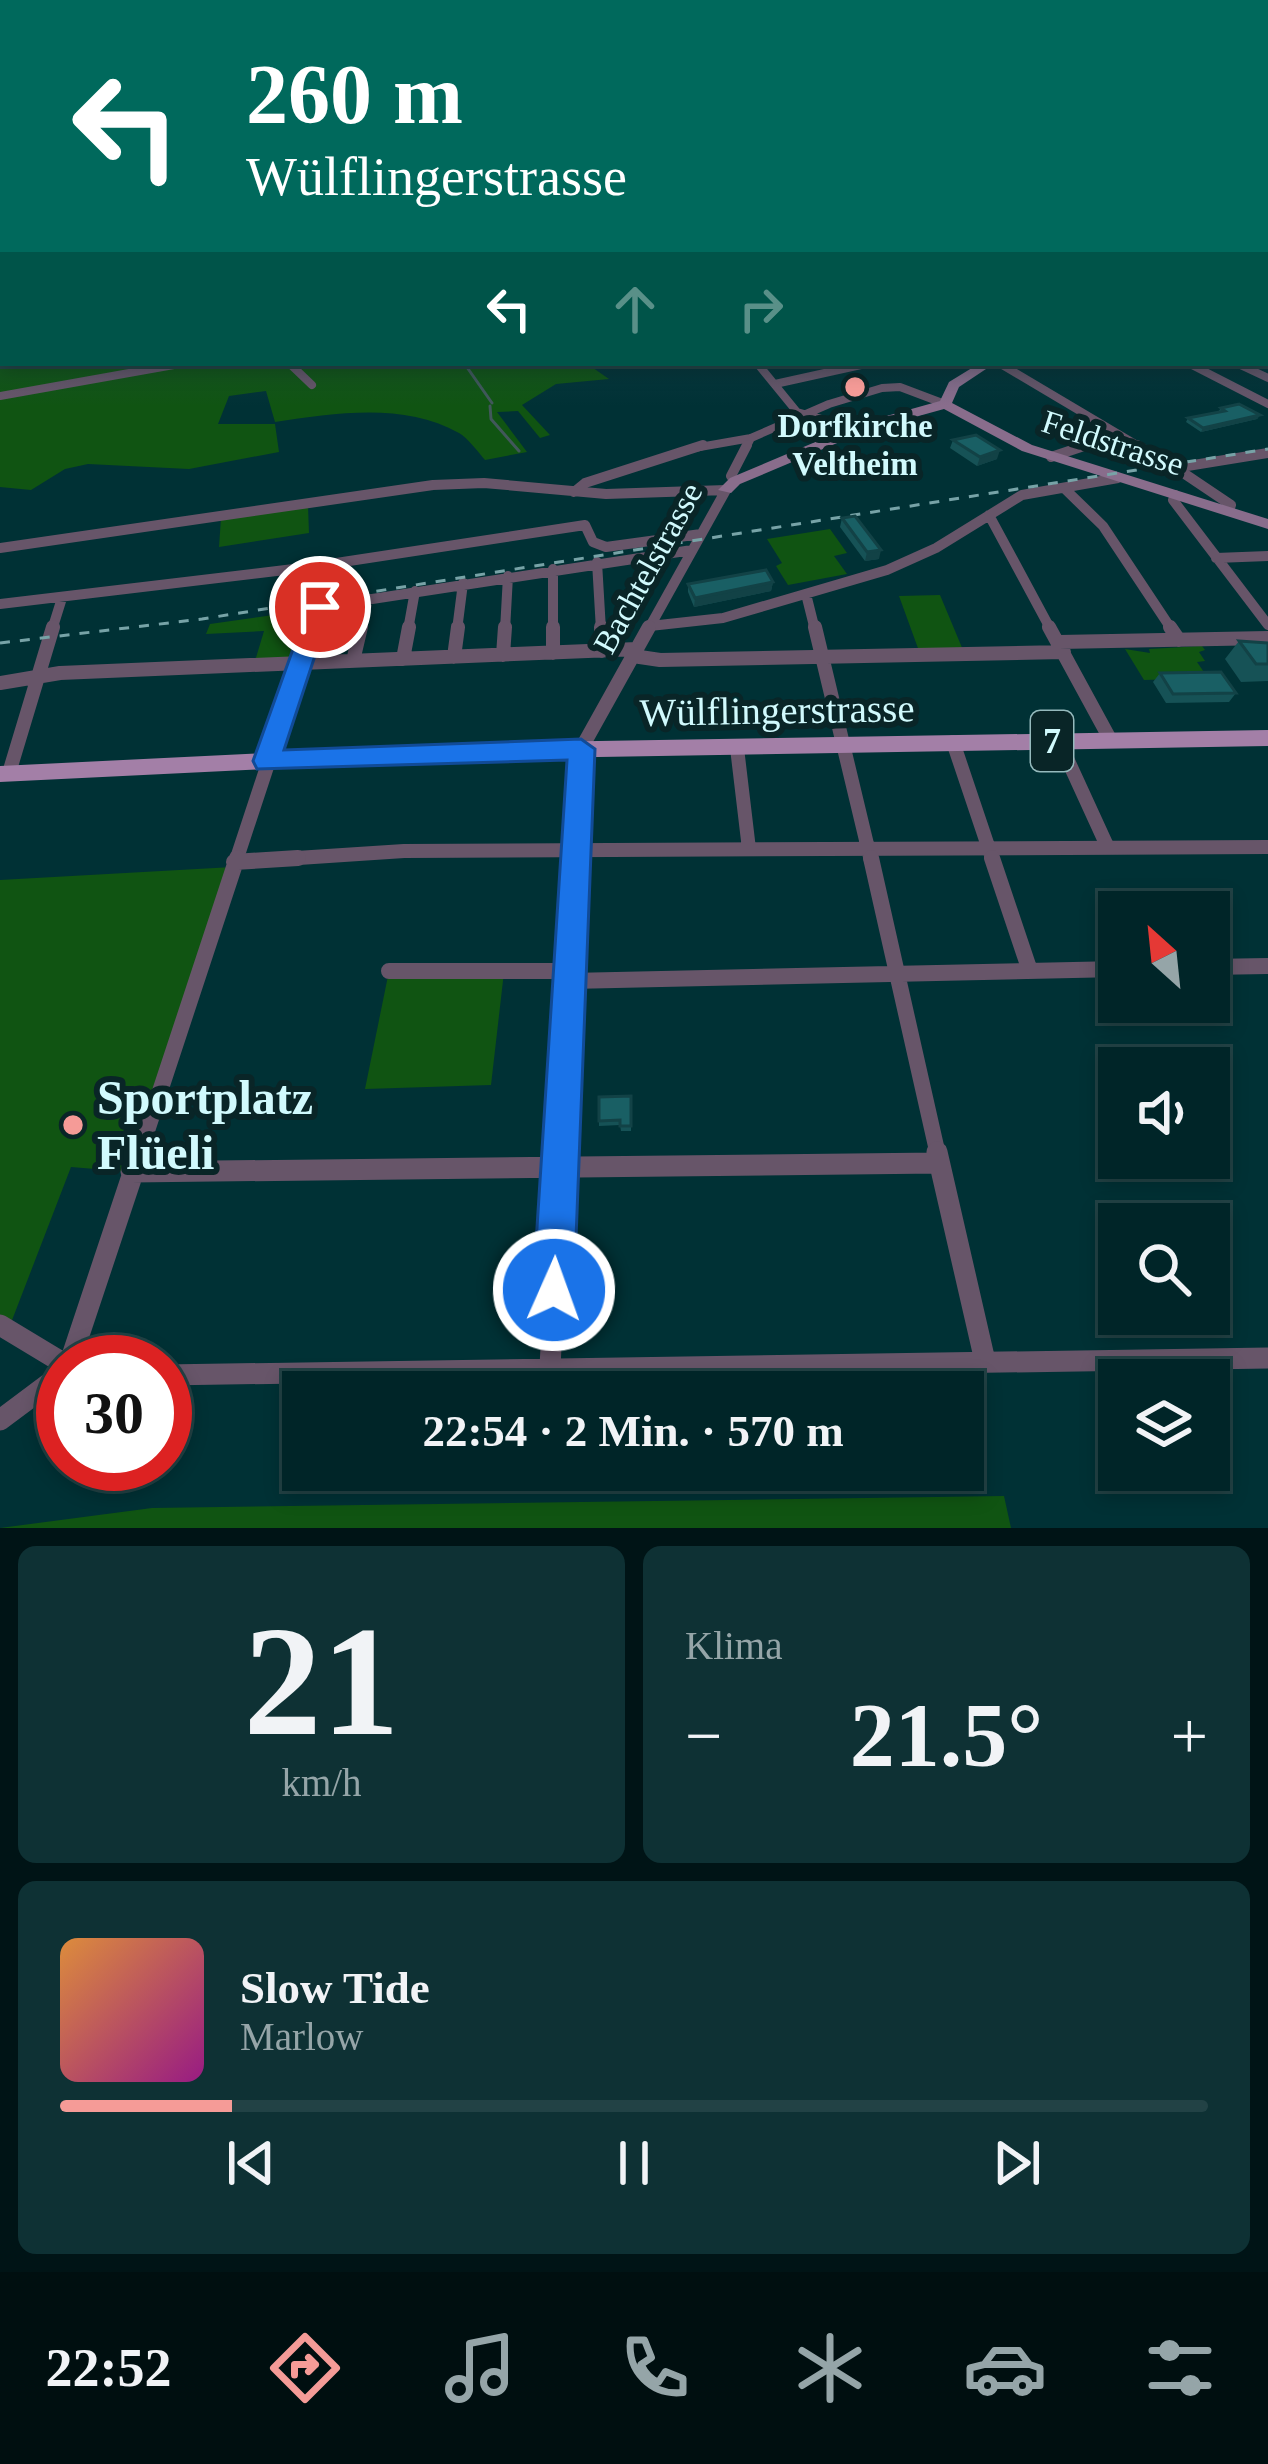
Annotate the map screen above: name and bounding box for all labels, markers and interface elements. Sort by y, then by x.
icon: left [48,48,204,204]
text: 260 m [246,48,463,141]
text: Wülflingerstrasse [246,147,627,207]
icon: left [476,276,542,342]
icon: ahead [602,276,668,342]
icon: right [728,276,794,342]
marker: Dorfkirche Veltheim [842,374,868,400]
street label: Feldstrasse [1038,403,1188,483]
place label: Dorfkirche Veltheim [777,408,933,482]
street label: Bachtelstrasse [586,477,710,659]
pin [269,556,371,658]
icon: arrive [287,574,353,640]
street label: Wülflingerstrasse [639,686,915,735]
road number: 7 [1031,711,1073,771]
north arrow [1098,891,1230,1023]
map controls [1098,891,1230,1491]
button: sound [1098,1047,1230,1179]
place label: Sportplatz Flüeli [97,1071,313,1179]
marker: Sportplatz Flüeli [60,1112,86,1138]
button: search [1098,1203,1230,1335]
position arrow [491,1227,617,1353]
speed limit sign: 30 [36,1335,192,1491]
button: layers [1098,1359,1230,1491]
text: 22:54 · 2 Min. · 570 m [422,1406,844,1456]
text: 21 [244,1595,400,1768]
text: Klima [685,1624,782,1667]
text: 21.5° [850,1686,1043,1785]
text: − [685,1699,722,1772]
text: + [1171,1699,1208,1772]
text: km/h [281,1761,362,1804]
text: Slow Tide [240,1963,430,2013]
text: Marlow [240,2015,363,2058]
icon: previous [218,2130,284,2196]
icon: pause [601,2130,667,2196]
icon: next [984,2130,1050,2196]
icon: directions [263,2326,347,2410]
icon: music [438,2326,522,2410]
icon: phone [613,2326,697,2410]
icon: climate [788,2326,872,2410]
icon: car [963,2326,1047,2410]
icon: filters [1138,2326,1222,2410]
text: 22:52 [46,2338,172,2398]

